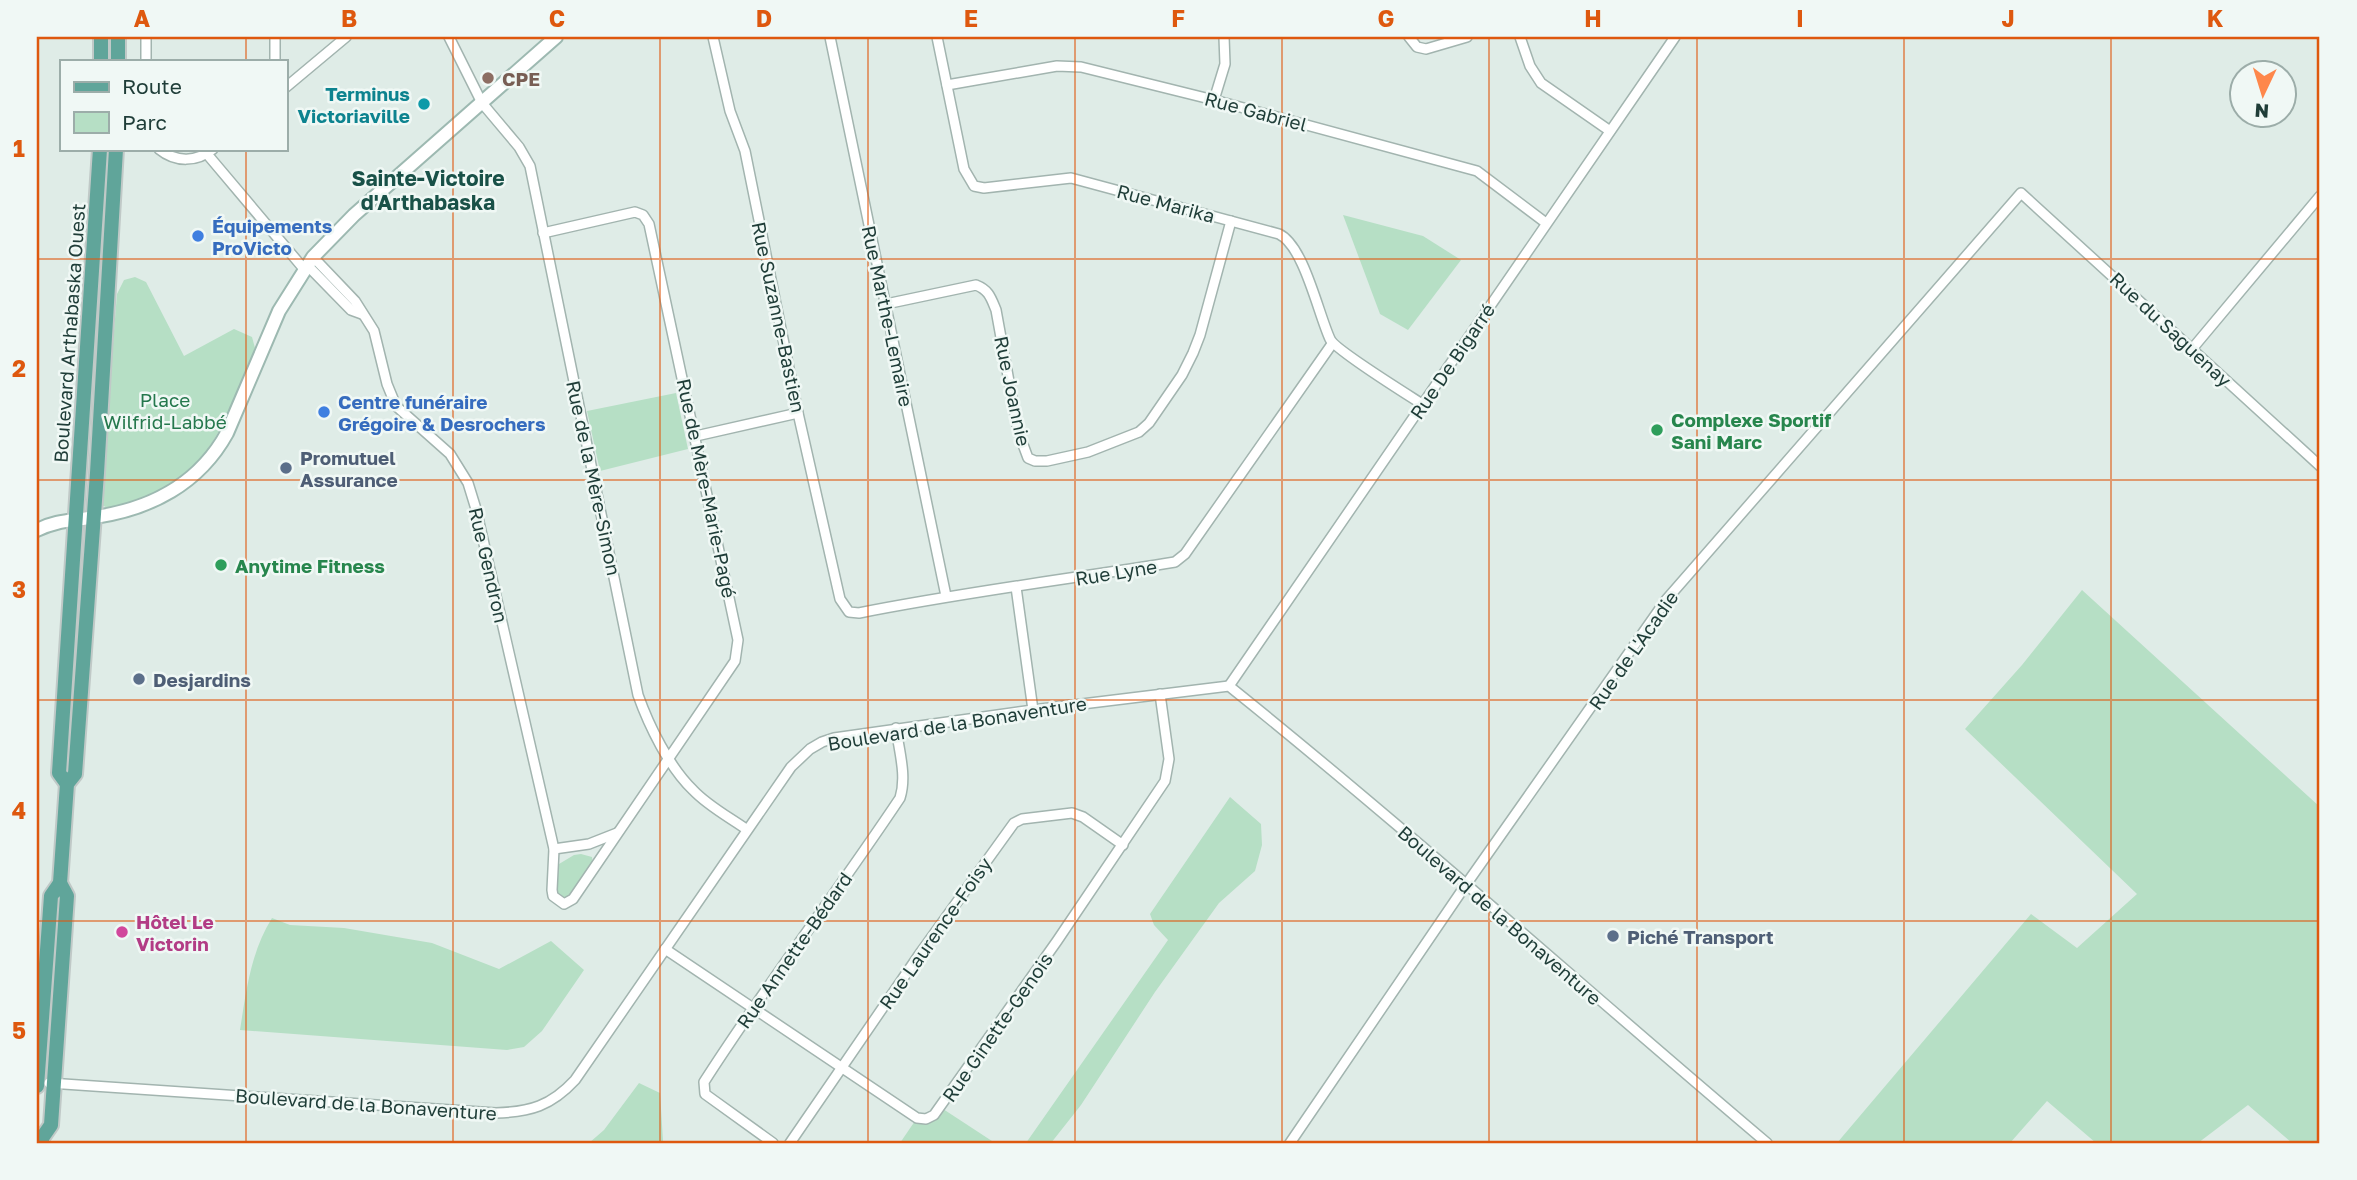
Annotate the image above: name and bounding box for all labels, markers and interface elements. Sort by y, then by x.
text: A [134,4,151,32]
text: B [341,4,357,32]
text: C [549,4,565,32]
text: D [756,4,772,32]
text: E [964,4,978,32]
text: F [1171,4,1185,32]
text: G [1378,4,1394,32]
text: H [1584,4,1602,32]
text: I [1796,4,1804,32]
text: J [2001,4,2015,32]
text: K [2207,4,2224,32]
legend [60,60,287,150]
north arrow [2228,60,2298,130]
place label: CPE [502,67,540,90]
marker: CPE [480,70,496,86]
text: Route [122,73,182,99]
place label: Terminus Victoriaville [298,82,410,127]
street label: Rue Gabriel [1202,86,1310,136]
marker: Terminus Victoriaville [416,96,432,112]
text: N [2254,99,2270,123]
text: Parc [122,109,167,135]
text: 1 [13,134,25,162]
district label: Sainte-Victoire d'Arthabaska [351,165,505,215]
street label: Rue Marika [1114,179,1218,227]
street label: Boulevard Arthabaska Ouest [48,203,90,463]
place label: Équipements ProVicto [212,214,333,259]
street label: Rue Suzanne-Bastien [748,220,810,414]
street label: Rue Marthe-Lemaire [858,223,918,409]
marker: Équipements ProVicto [190,228,206,244]
street label: Rue du Saguenay [2106,267,2237,391]
street label: Rue De Bigarré [1405,299,1499,423]
street label: Rue Joannie [990,334,1036,448]
text: 2 [12,354,26,382]
street label: Rue de Mère-Marie-Pagé [673,376,741,600]
street label: Rue de la Mère-Simon [562,378,626,578]
park label: Place Wilfrid-Labbé [103,388,227,433]
place label: Centre funéraire Grégoire & Desrochers [338,390,546,435]
marker: Centre funéraire Grégoire & Desrochers [316,404,332,420]
place label: Complexe Sportif Sani Marc [1671,408,1831,453]
marker: Complexe Sportif Sani Marc [1649,422,1665,438]
place label: Promutuel Assurance [300,446,398,491]
marker: Promutuel Assurance [278,460,294,476]
street label: Rue Gendron [465,505,513,625]
place label: Anytime Fitness [235,554,385,577]
street label: Rue Lyne [1073,554,1159,590]
marker: Anytime Fitness [213,557,229,573]
text: 3 [12,575,26,603]
street label: Rue de L'Acadie [1583,586,1683,714]
place label: Desjardins [153,668,251,691]
marker: Desjardins [131,671,147,687]
street label: Boulevard de la Bonaventure [826,691,1088,755]
text: 4 [12,796,26,824]
street label: Boulevard de la Bonaventure [1394,820,1606,1010]
street label: Rue Laurence-Foisy [874,852,996,1013]
street label: Rue Annette-Bédard [731,868,857,1032]
place label: Hôtel Le Victorin [136,910,214,955]
marker: Hôtel Le Victorin [114,924,130,940]
place label: Piché Transport [1627,925,1774,948]
marker: Piché Transport [1605,928,1621,944]
street label: Rue Ginette-Genois [937,948,1057,1106]
text: 5 [12,1016,26,1044]
street label: Boulevard de la Bonaventure [235,1083,497,1125]

